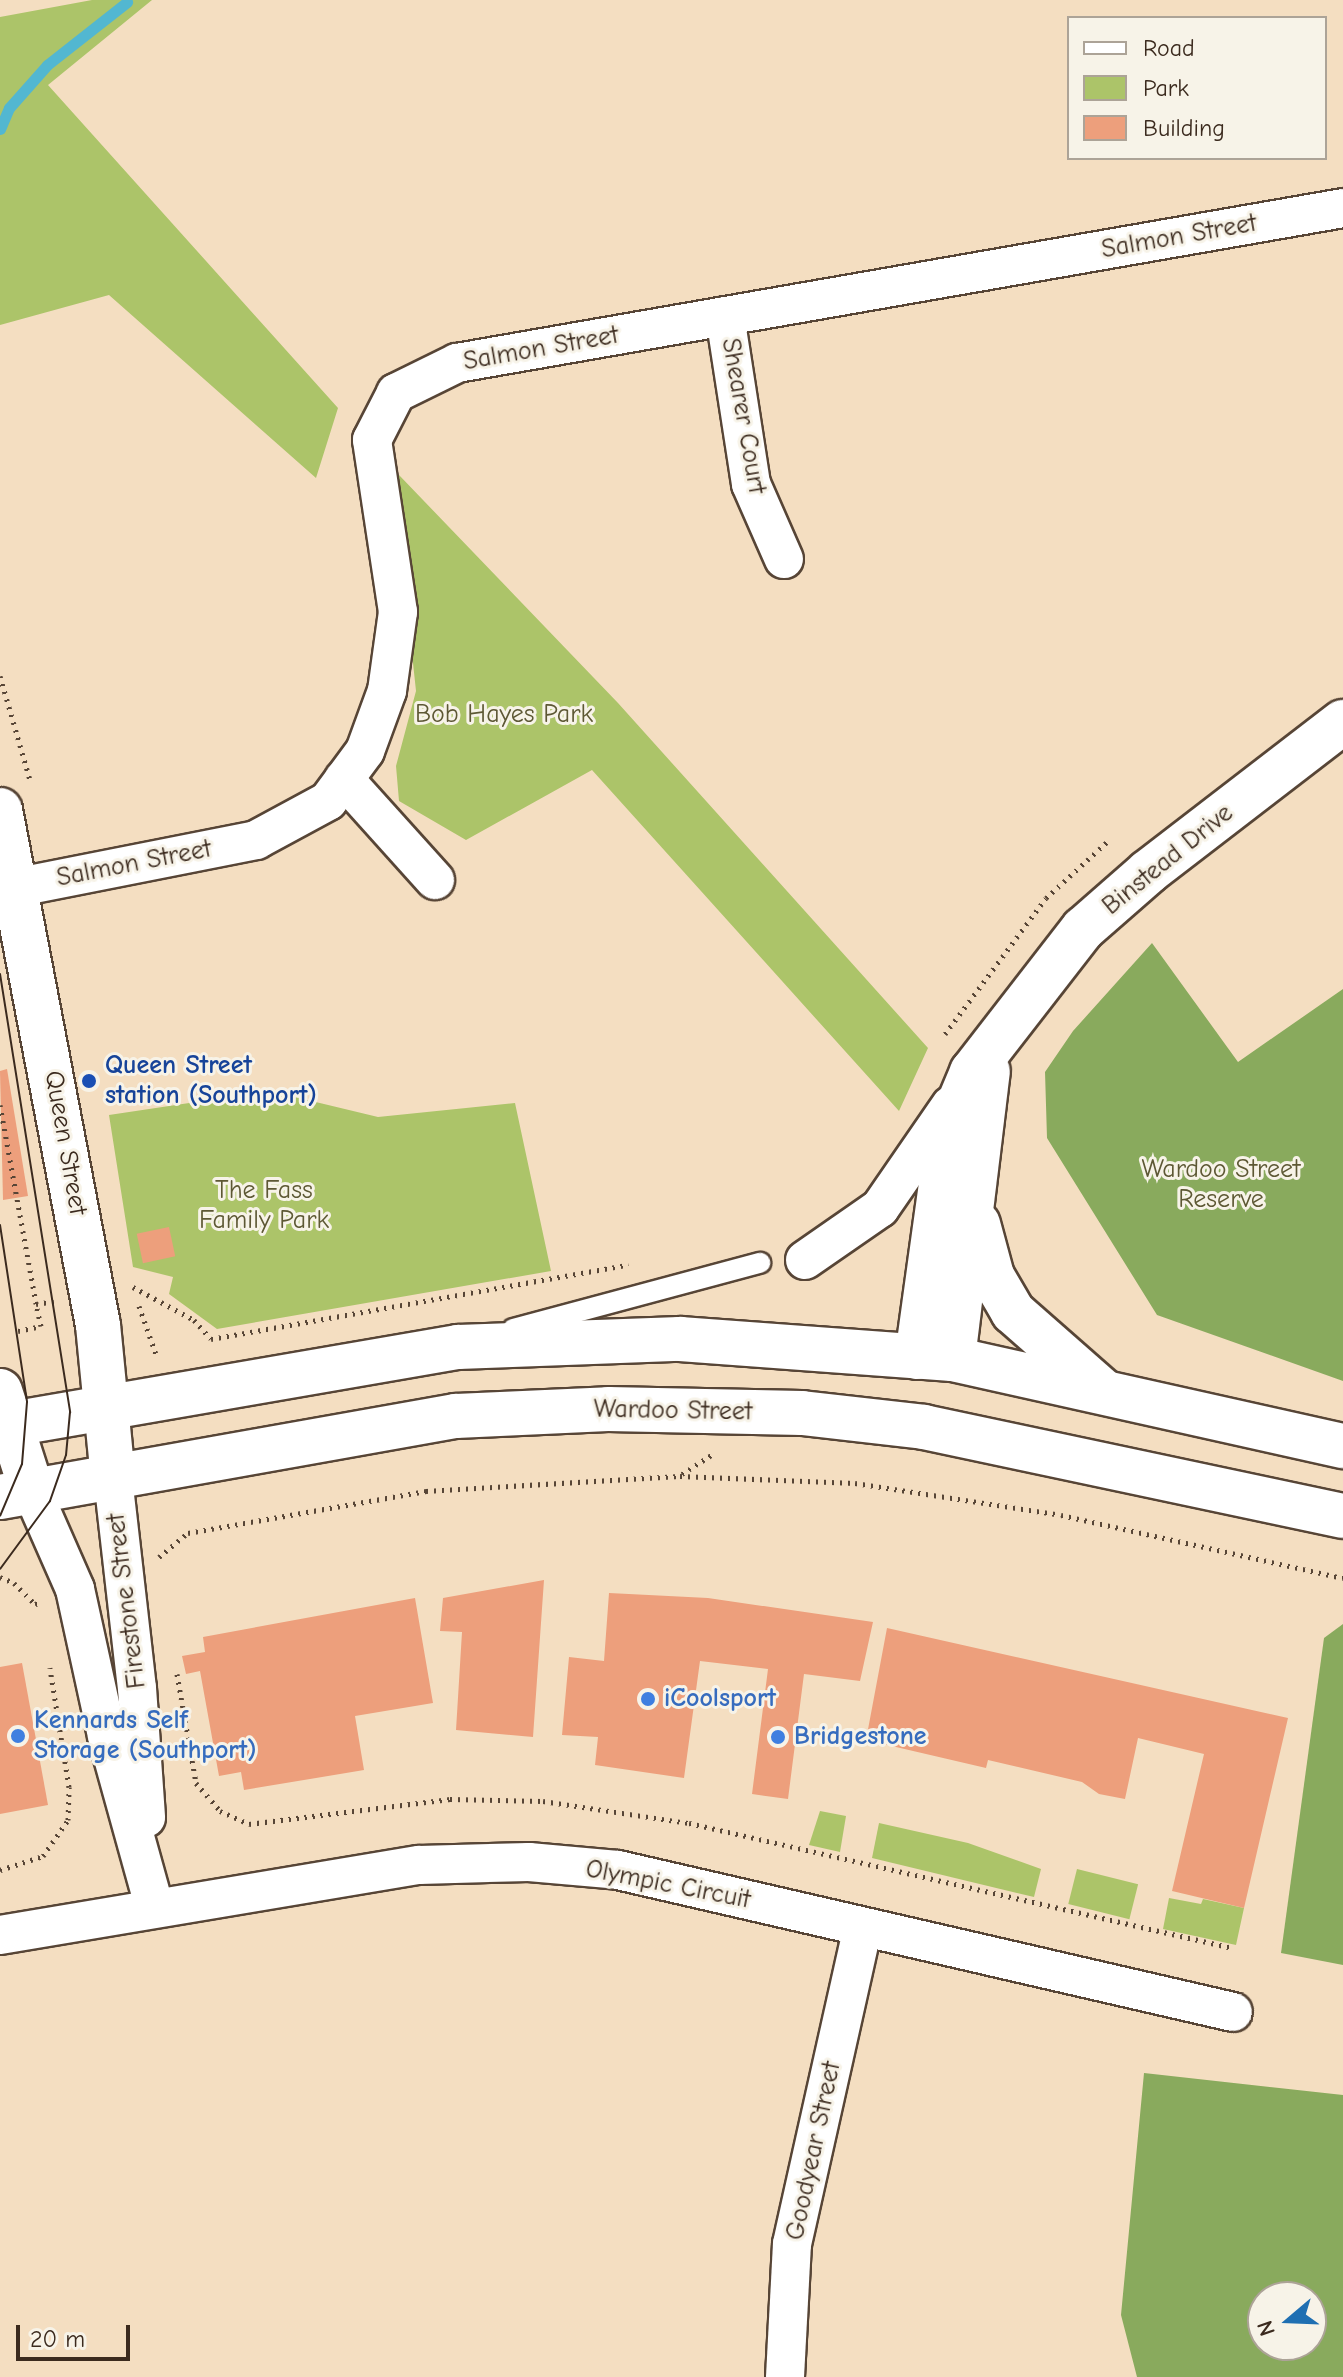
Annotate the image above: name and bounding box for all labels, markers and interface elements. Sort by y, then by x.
legend [1067,16,1327,160]
text: Road [1143,34,1195,62]
text: Park [1143,74,1189,102]
text: Building [1143,114,1225,142]
street label: Salmon Street [1099,208,1259,266]
street label: Salmon Street [461,320,621,378]
street label: Shearer Court [714,336,772,496]
park label: Bob Hayes Park [415,699,593,731]
street label: Binstead Drive [1096,798,1240,922]
street label: Salmon Street [54,834,214,894]
place label: Queen Street station (Southport) [105,1050,317,1112]
street label: Queen Street [37,1068,93,1218]
marker: Queen Street station (Southport) [80,1072,98,1090]
park label: Wardoo Street Reserve [1142,1154,1300,1216]
park label: The Fass Family Park [199,1175,329,1236]
street label: Wardoo Street [593,1394,753,1428]
street label: Firestone Street [101,1512,153,1690]
place label: iCoolsport [664,1683,776,1715]
marker: iCoolsport [639,1690,657,1708]
place label: Kennards Self Storage (Southport) [34,1705,257,1766]
place label: Bridgestone [794,1721,927,1753]
marker: Kennards Self Storage (Southport) [9,1727,27,1745]
marker: Bridgestone [769,1728,787,1746]
street label: Olympic Circuit [583,1854,753,1916]
street label: Goodyear Street [780,2059,848,2243]
north arrow [1247,2281,1327,2361]
scale bar [20,2309,134,2359]
text: N [1252,2317,1281,2339]
text: 20 m [30,2325,85,2353]

